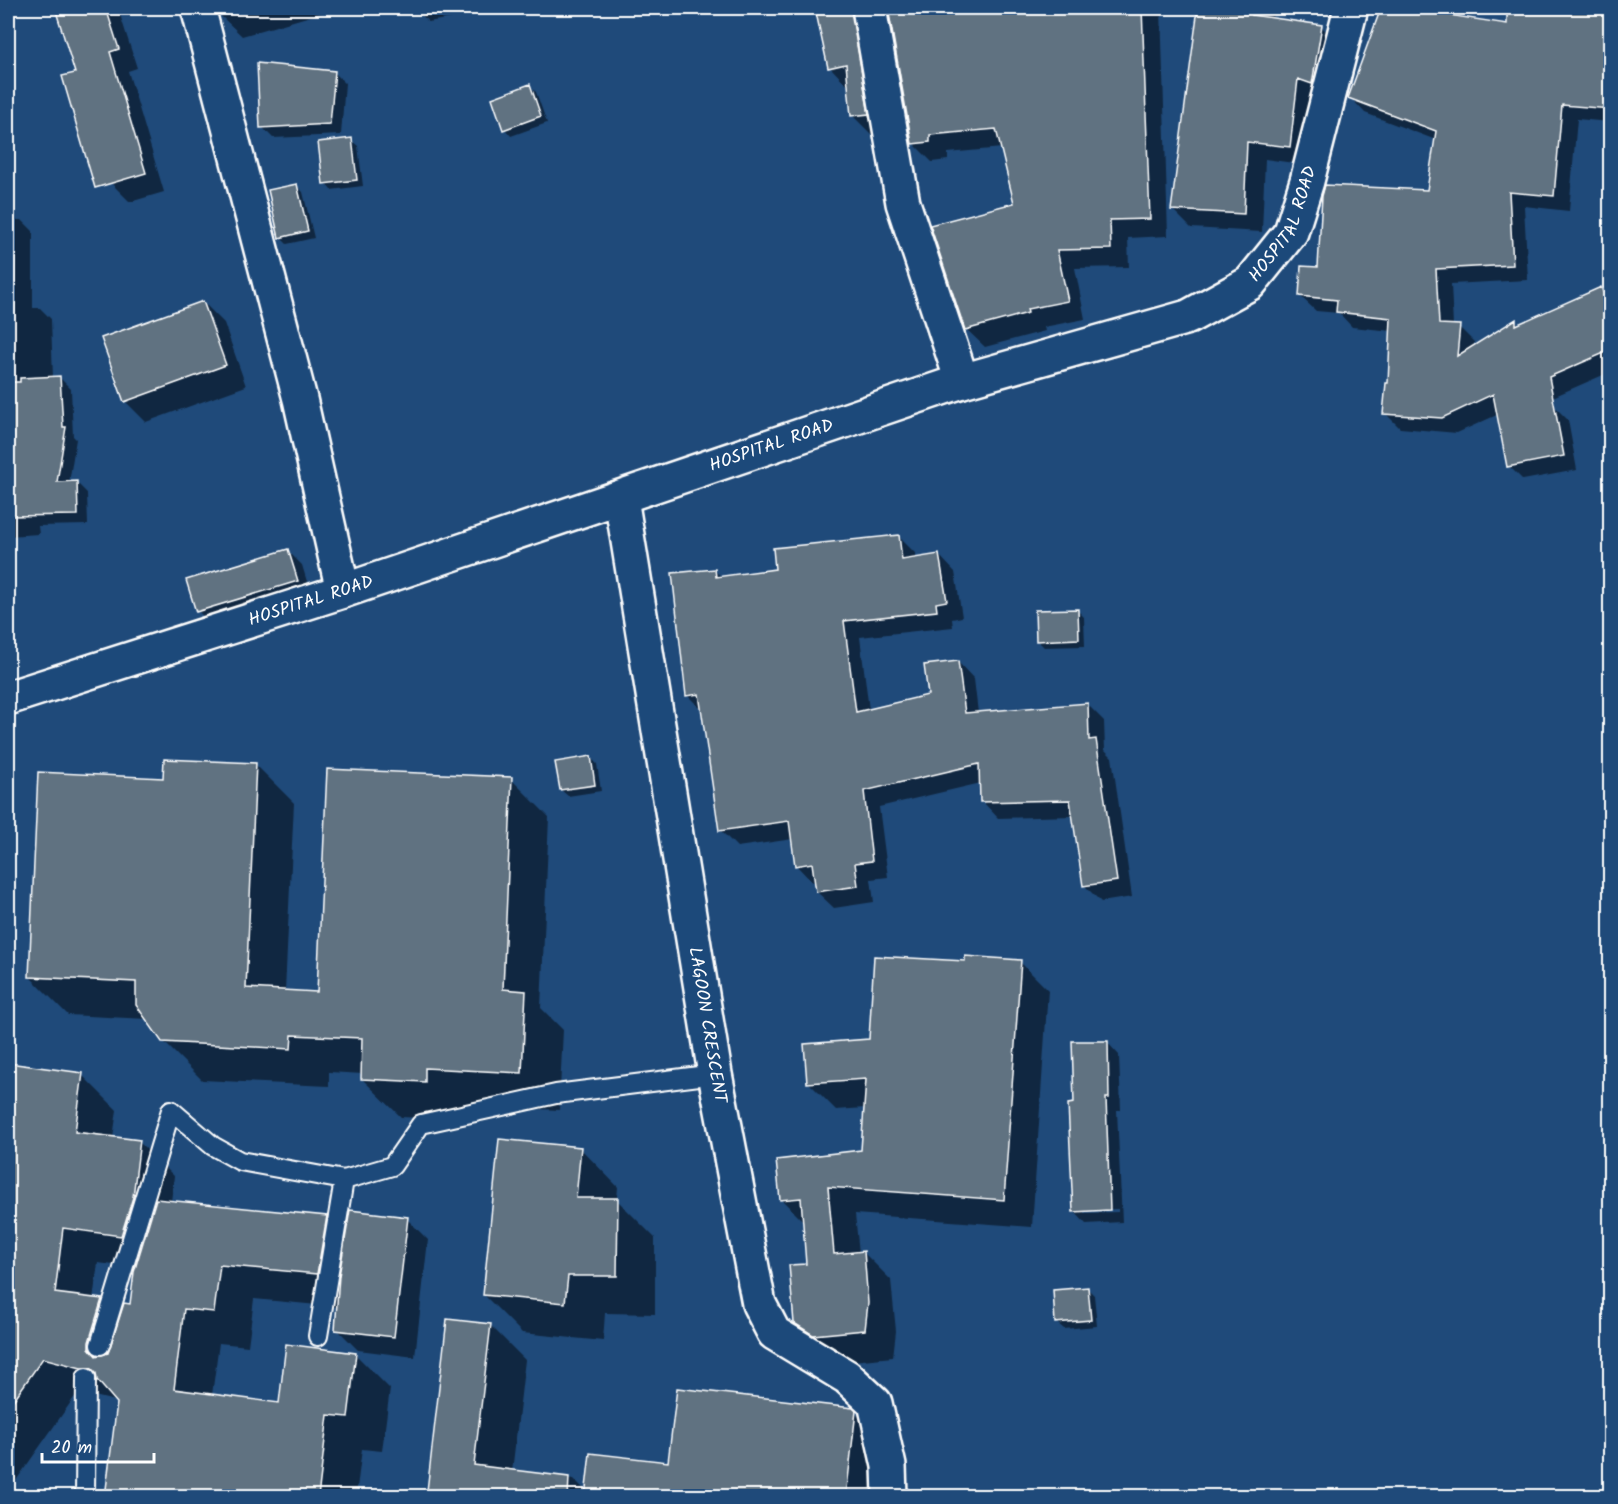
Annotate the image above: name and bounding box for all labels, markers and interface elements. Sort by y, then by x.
street label: HOSPITAL ROAD [1241,162,1325,289]
street label: HOSPITAL ROAD [705,411,838,480]
street label: HOSPITAL ROAD [245,567,378,635]
street label: LAGOON CRESCENT [680,945,735,1107]
scale bar [42,1426,154,1464]
text: 20 m [51,1434,92,1463]

